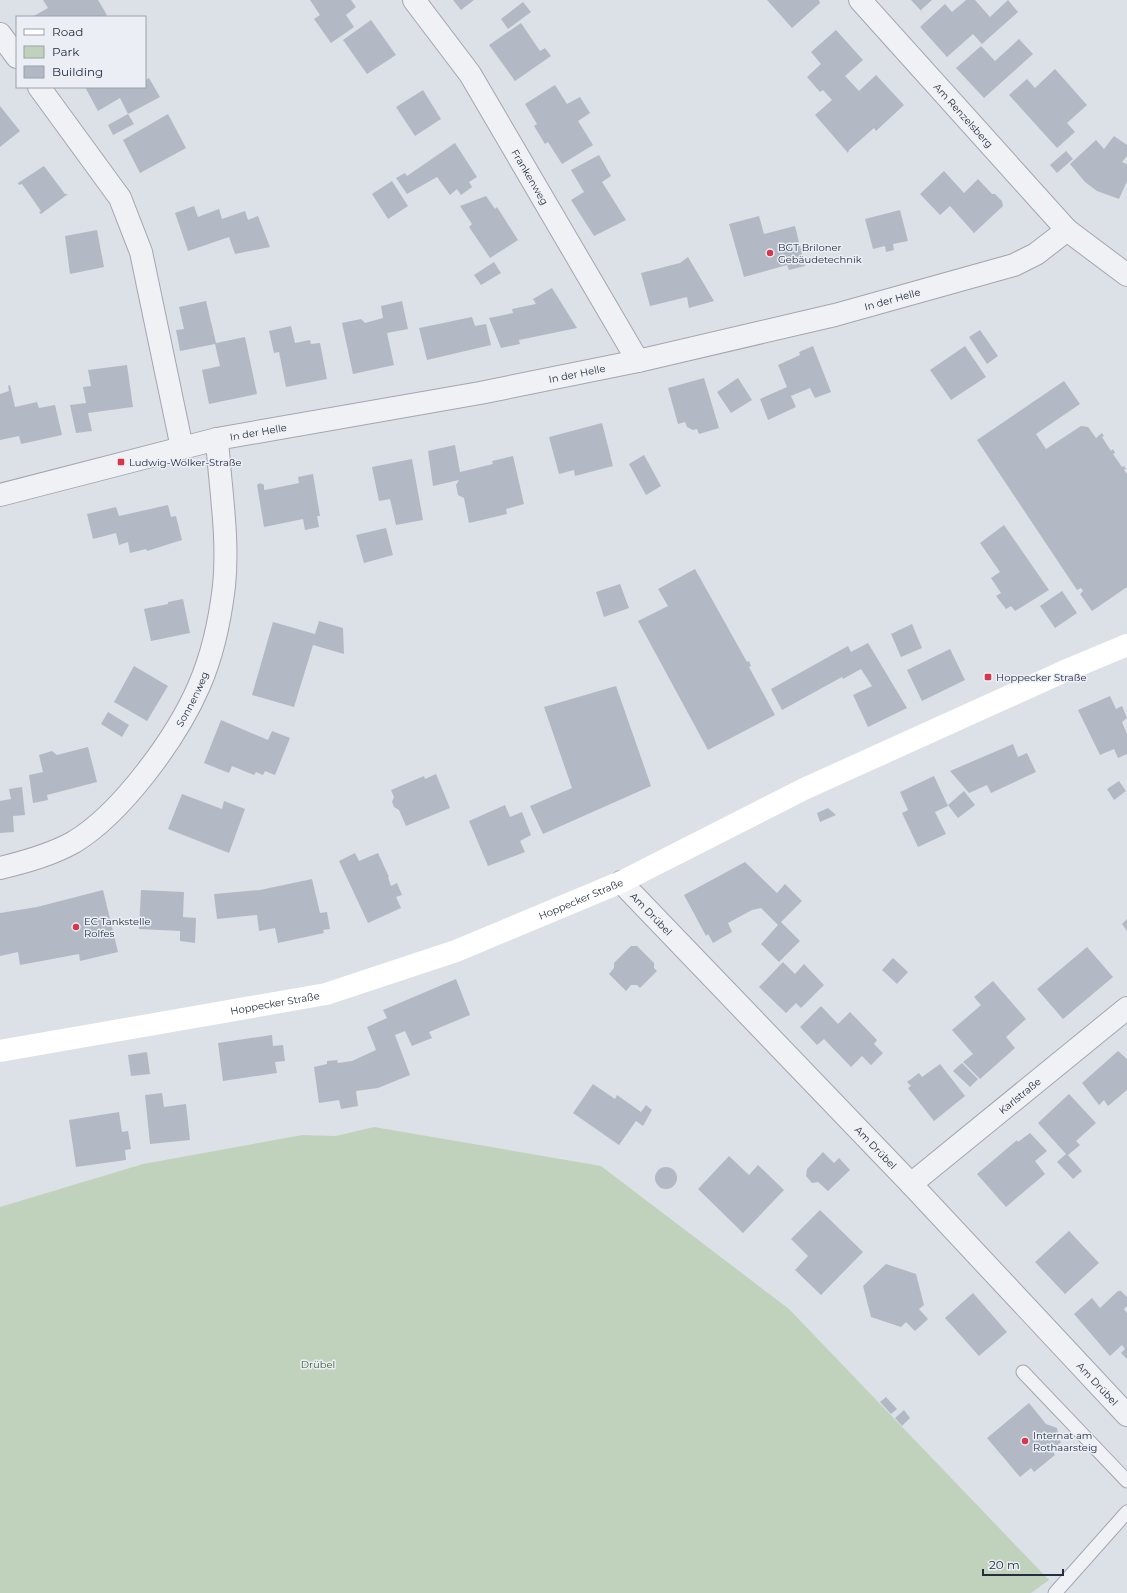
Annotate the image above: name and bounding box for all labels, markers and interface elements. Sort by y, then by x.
legend [16,16,146,88]
text: Road [52,24,83,39]
text: Park [52,44,80,59]
text: Building [52,64,103,79]
street label: Am Renzelsberg [931,80,996,150]
street label: Frankenweg [509,147,552,207]
place label: BGT Briloner Gebäudetechnik [778,241,862,266]
marker: BGT Briloner Gebäudetechnik [765,248,775,258]
street label: In der Helle [863,285,922,313]
street label: In der Helle [547,361,606,385]
street label: In der Helle [229,420,288,443]
place label: Ludwig-Wolker-Straße [129,456,242,469]
marker: Ludwig-Wolker-Straße [116,457,126,467]
street label: Sonnenweg [173,670,211,729]
place label: Hoppecker Straße [996,671,1086,684]
marker: Hoppecker Straße [983,672,993,682]
street label: Hoppecker Straße [536,875,625,922]
street label: Am Drübel [628,889,675,938]
place label: EC Tankstelle Rolfes [84,915,151,940]
marker: EC Tankstelle Rolfes [71,922,81,932]
street label: Hoppecker Straße [229,989,321,1017]
street label: Karlstraße [996,1075,1043,1117]
street label: Am Drübel [852,1123,900,1172]
park label: Drübel [301,1358,335,1371]
street label: Am Drübel [1074,1359,1121,1408]
place label: Internat am Rothaarsteig [1033,1429,1097,1454]
marker: Internat am Rothaarsteig [1020,1436,1030,1446]
scale bar [983,1551,1063,1577]
text: 20 m [989,1557,1020,1572]

